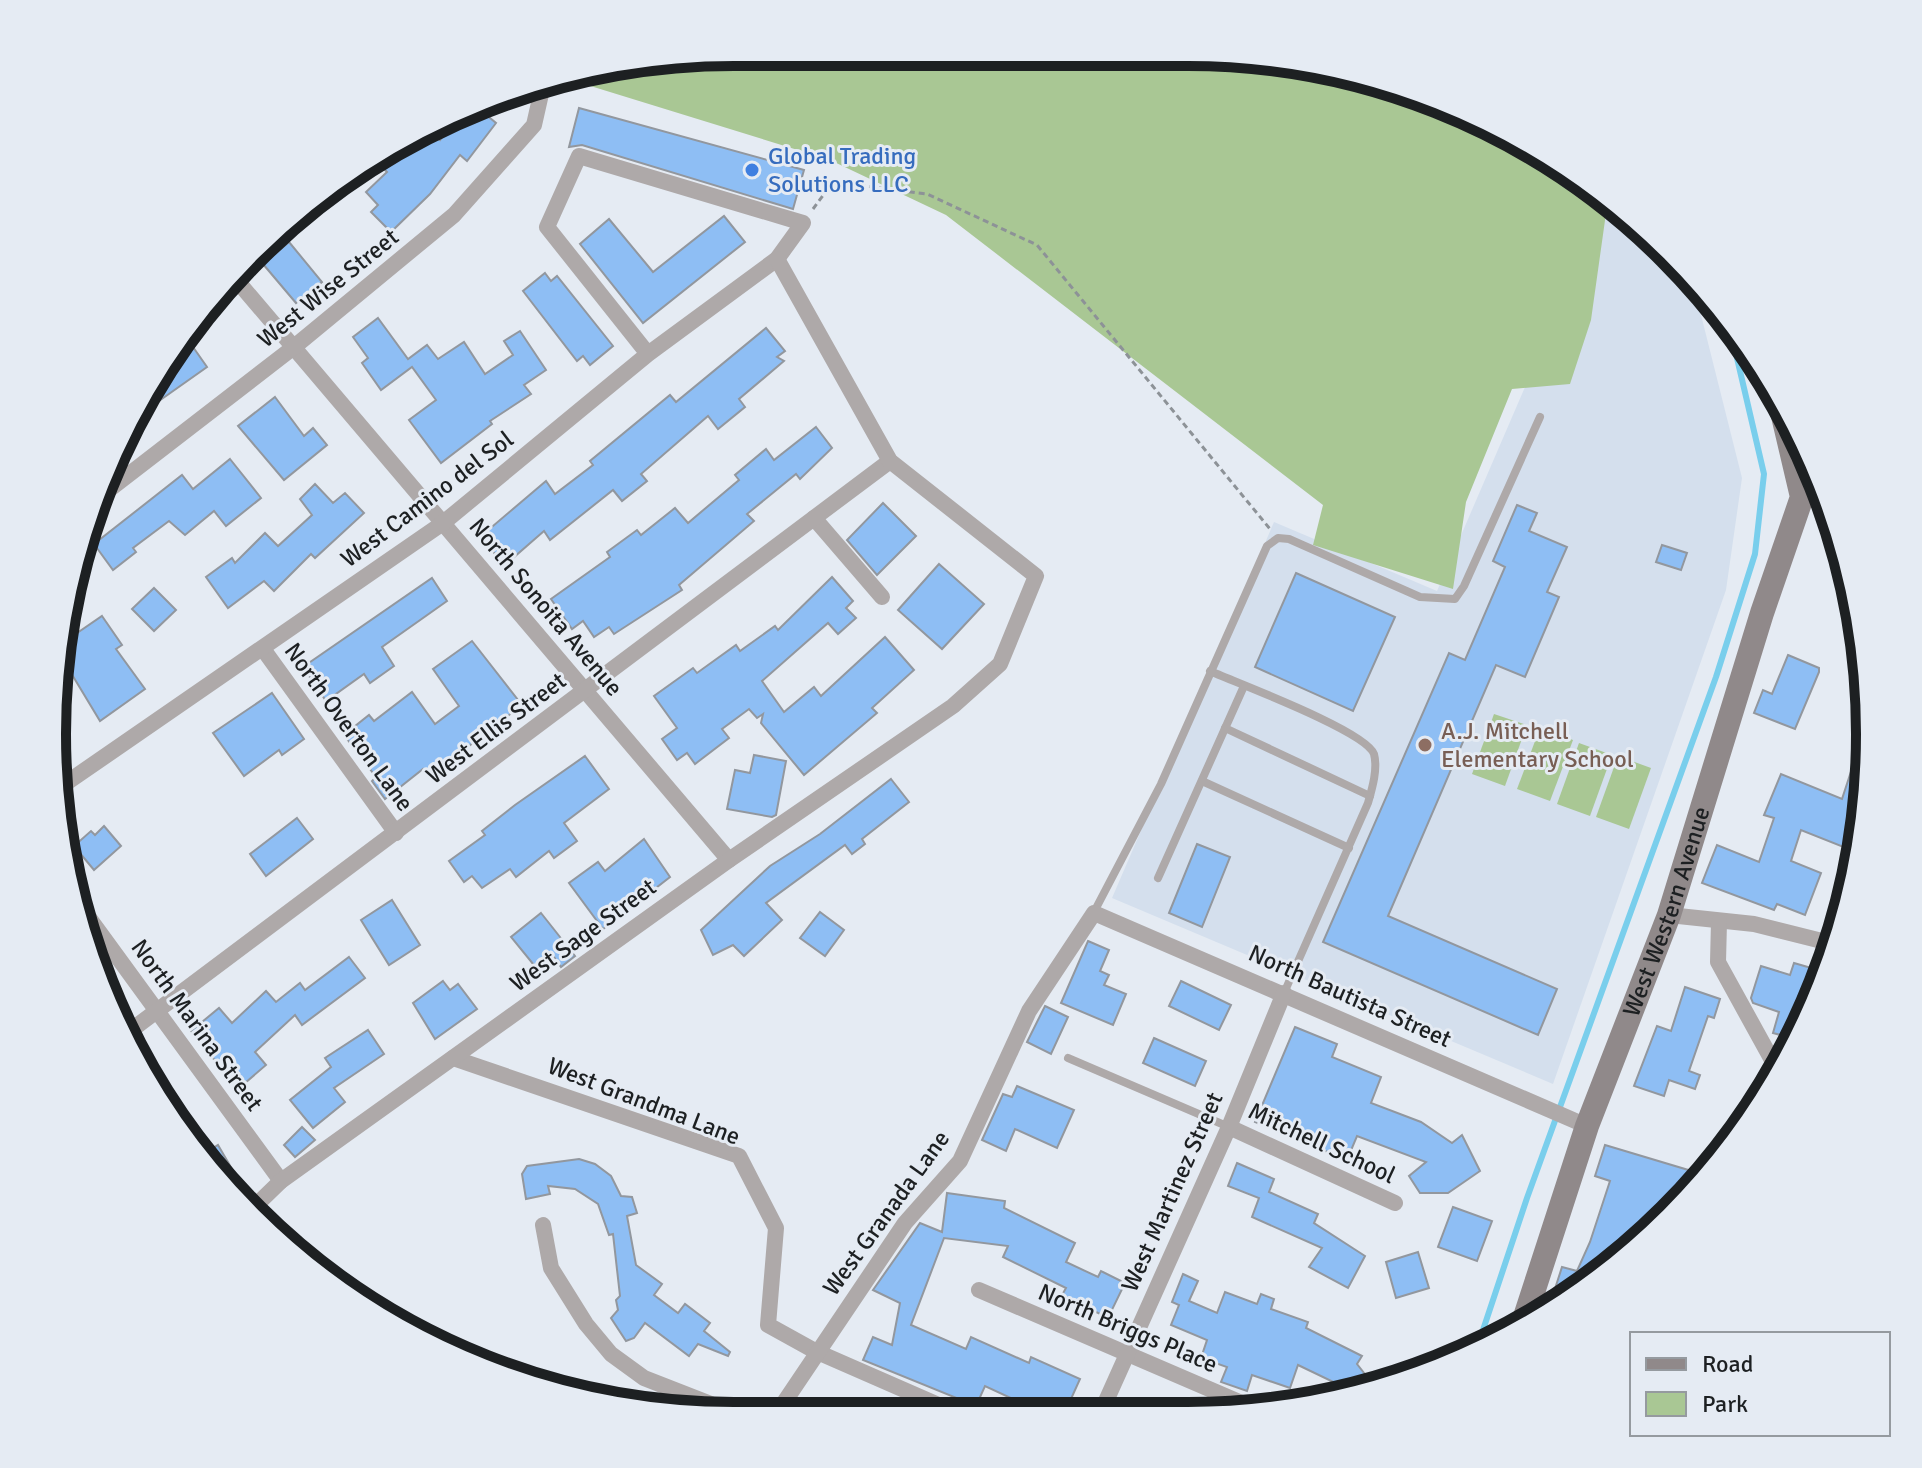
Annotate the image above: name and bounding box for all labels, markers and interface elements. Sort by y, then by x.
place label: Global Trading Solutions LLC [768,141,916,199]
marker: Global Trading Solutions LLC [743,161,761,179]
street label: West Wise Street [251,222,405,354]
street label: West Camino del Sol [335,424,519,574]
street label: North Sonoita Avenue [463,512,629,702]
street label: North Overton Lane [278,637,420,817]
street label: West Ellis Street [420,666,572,790]
place label: A.J. Mitchell Elementary School [1441,716,1634,774]
marker: A.J. Mitchell Elementary School [1416,736,1434,754]
street label: West Western Avenue [1616,803,1716,1021]
street label: West Sage Street [504,872,662,998]
street label: North Marina Street [125,933,269,1117]
street label: North Bautista Street [1244,938,1456,1054]
street label: West Grandma Lane [543,1050,745,1152]
street label: West Martinez Street [1115,1088,1229,1296]
street label: Mitchell School [1244,1096,1400,1190]
street label: West Granada Lane [816,1125,956,1301]
street label: North Briggs Place [1034,1277,1222,1379]
legend [1630,1332,1890,1436]
text: Road [1702,1349,1753,1379]
text: Park [1702,1389,1748,1419]

